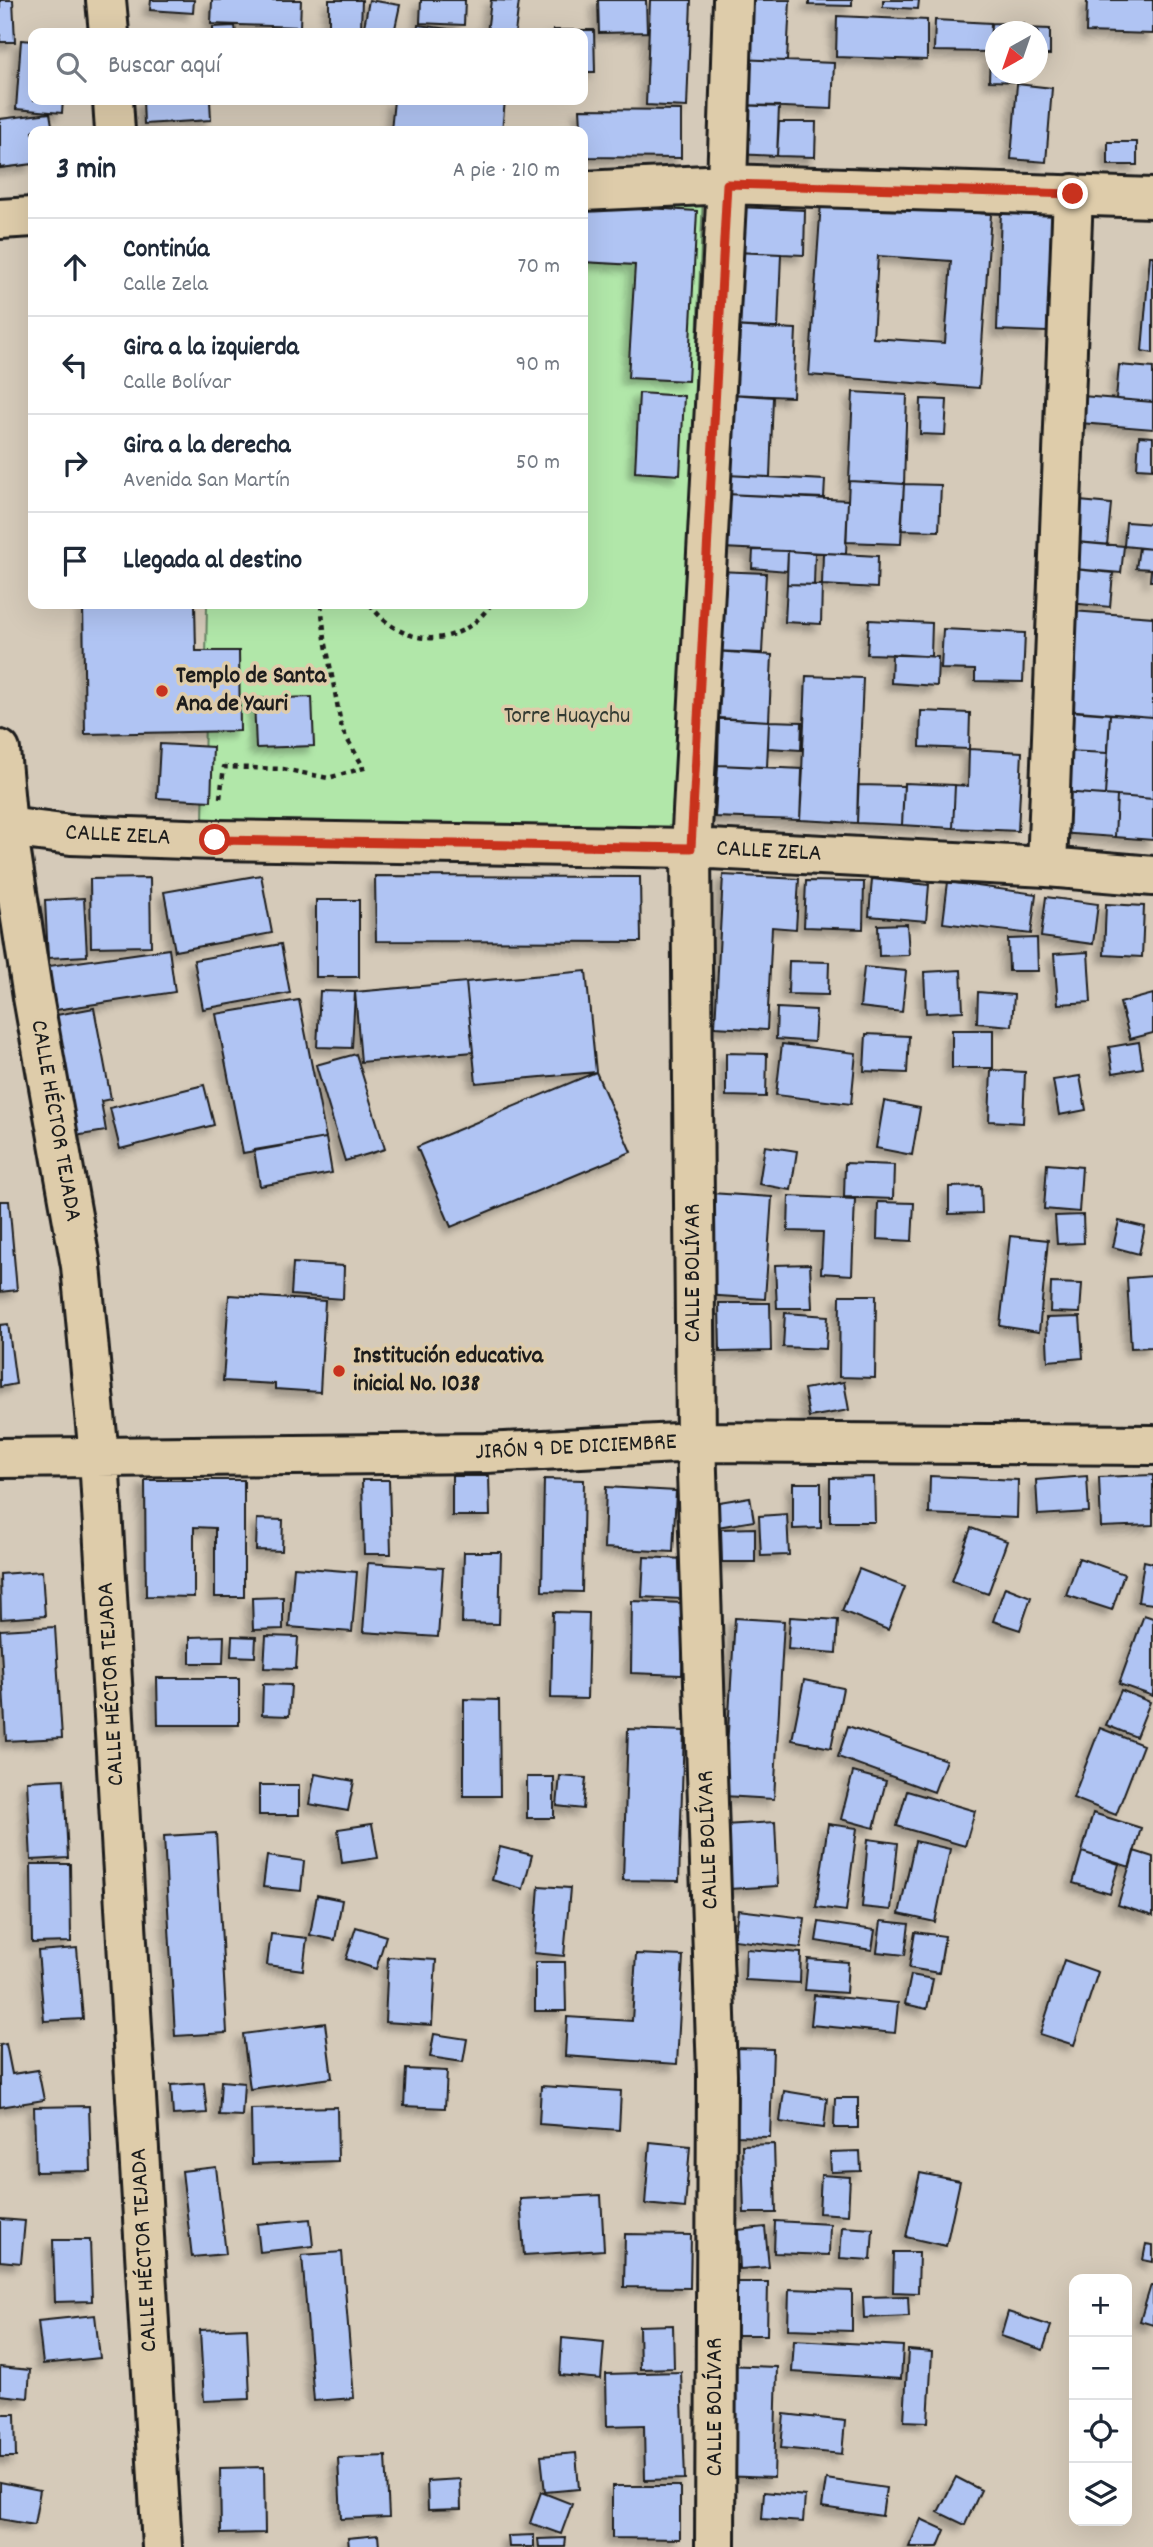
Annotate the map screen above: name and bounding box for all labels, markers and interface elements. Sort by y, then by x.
north arrow [985,21,1048,84]
search box [28,28,588,105]
icon: search [52,48,90,86]
text: Buscar aquí [108,48,220,85]
text: 3 min [56,150,116,193]
text: A pie · 210 m [453,155,560,188]
route end [1057,178,1088,209]
text: Continúa [123,232,209,269]
icon: ahead [56,248,94,286]
text: 70 m [518,251,560,284]
text: Calle Zela [123,269,208,302]
text: Gira a la izquierda [123,330,299,367]
icon: left [56,346,94,384]
text: 90 m [516,349,560,382]
text: Calle Bolívar [123,367,231,400]
text: Gira a la derecha [123,428,290,465]
icon: right [56,444,94,482]
text: 50 m [516,447,560,480]
text: Avenida San Martín [123,465,290,498]
icon: arrive [56,542,94,580]
text: Llegada al destino [123,543,302,580]
place label: Templo de Santa Ana de Yauri [176,660,327,722]
marker: Templo de Santa Ana de Yauri [154,683,170,699]
park label: Torre Huaychu [504,700,630,734]
street label: CALLE ZELA [64,816,172,856]
route start [199,824,230,855]
street label: CALLE ZELA [715,832,823,872]
street label: CALLE HÉCTOR TEJADA [21,1017,89,1225]
street label: CALLE BOLÍVAR [677,1203,711,1343]
place label: Institución educativa inicial No. 1038 [353,1340,544,1402]
marker: Institución educativa inicial No. 1038 [331,1363,347,1379]
street label: JIRÓN 9 DE DICIEMBRE [474,1426,678,1470]
street label: CALLE HÉCTOR TEJADA [90,1581,134,1787]
street label: CALLE BOLÍVAR [690,1770,728,1910]
street label: CALLE HÉCTOR TEJADA [123,2147,167,2353]
map controls [1069,2274,1132,2526]
button: + [1069,2274,1132,2337]
street label: CALLE BOLÍVAR [699,2337,733,2477]
button: − [1069,2337,1132,2400]
button: locate [1069,2400,1132,2463]
button: layers [1069,2463,1132,2526]

